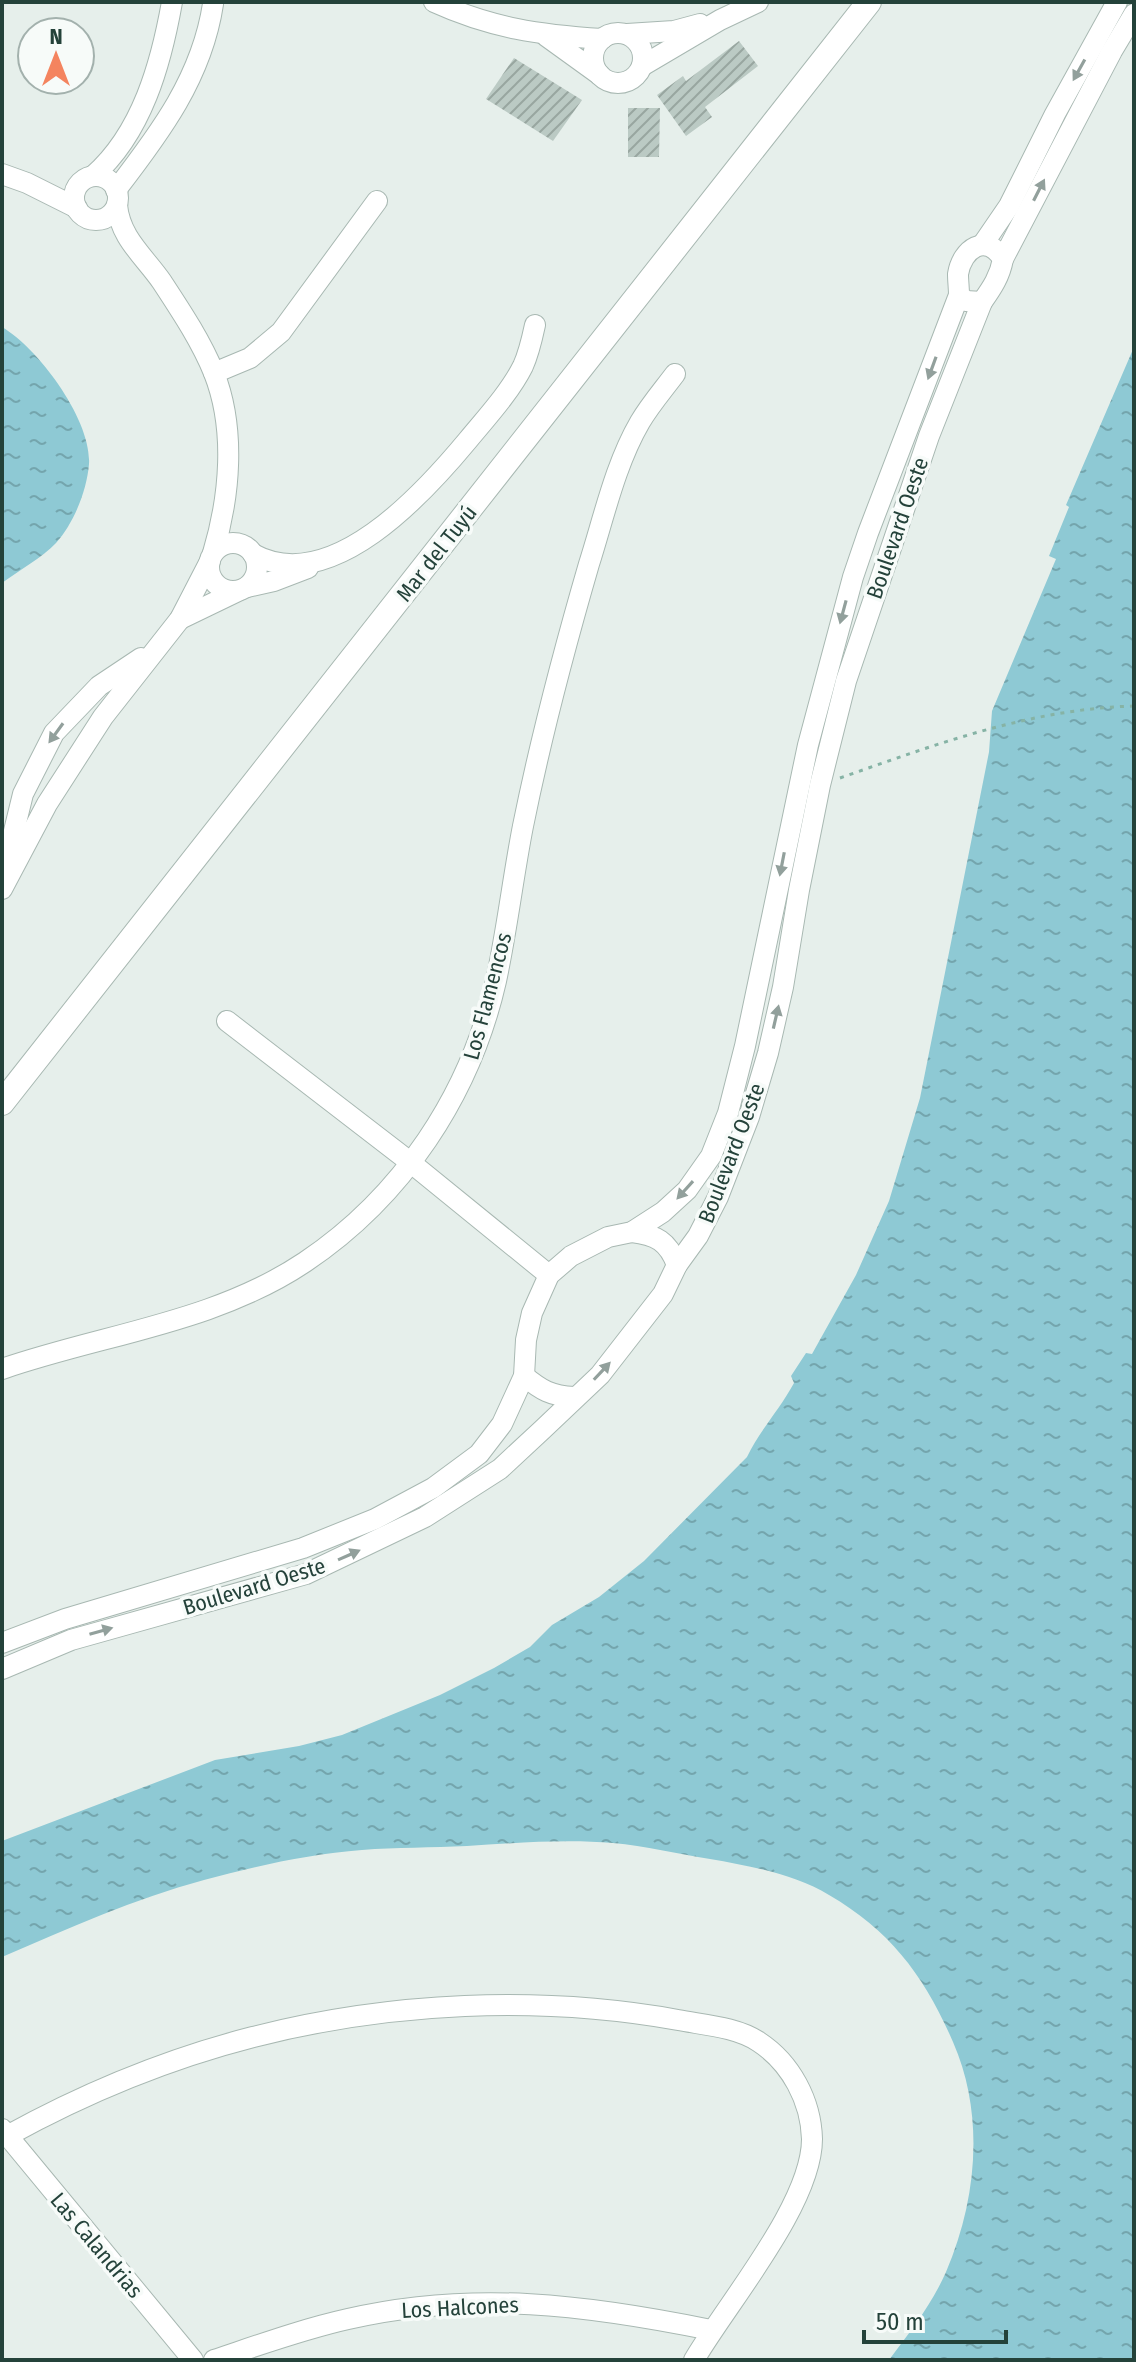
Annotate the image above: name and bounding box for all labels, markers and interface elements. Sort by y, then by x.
north arrow [16,16,96,96]
text: N [49,23,63,50]
one-way arrow [1073,59,1087,81]
one-way arrow [1032,178,1045,201]
one-way arrow [926,356,938,380]
street label: Boulevard Oeste [861,454,934,602]
street label: Mar del Tuyú [390,500,482,607]
one-way arrow [837,599,849,624]
one-way arrow [49,723,65,743]
one-way arrow [775,852,788,877]
street label: Los Flamencos [458,930,517,1063]
one-way arrow [770,1004,783,1029]
street label: Boulevard Oeste [692,1079,771,1227]
one-way arrow [676,1181,694,1200]
one-way arrow [593,1362,611,1381]
one-way arrow [337,1548,361,1561]
street label: Boulevard Oeste [180,1552,329,1621]
one-way arrow [89,1624,113,1637]
street label: Las Calandrias [45,2187,149,2304]
street label: Los Halcones [401,2291,519,2324]
scale bar [864,2294,1006,2344]
text: 50 m [876,2308,924,2336]

